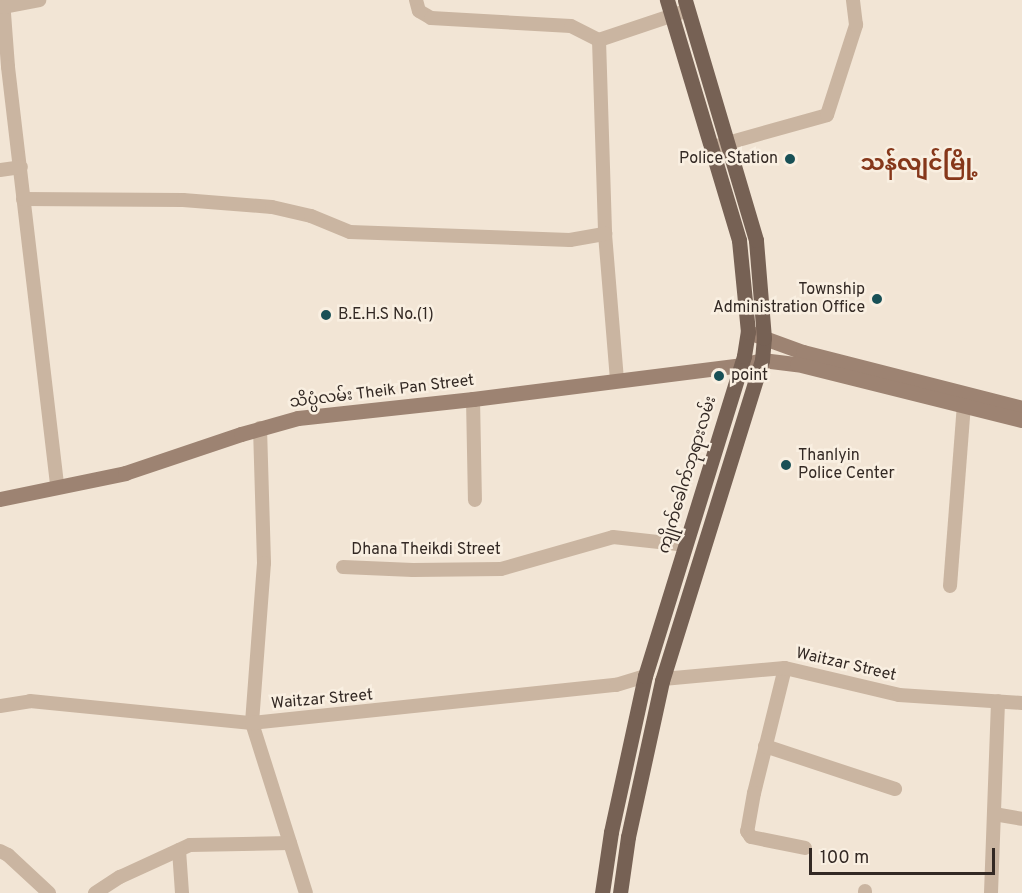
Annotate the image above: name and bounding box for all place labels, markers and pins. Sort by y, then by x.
place label: Police Station [679,149,778,169]
marker: Police Station [783,152,797,166]
place label: Township Administration Office [713,280,865,318]
marker: Township Administration Office [870,292,884,306]
place label: B.E.H.S No.(1) [338,305,434,325]
marker: B.E.H.S No.(1) [319,308,333,322]
place label: point [731,366,768,386]
marker: point [712,369,726,383]
place label: Thanlyin Police Center [798,446,895,484]
marker: Thanlyin Police Center [779,458,793,472]

